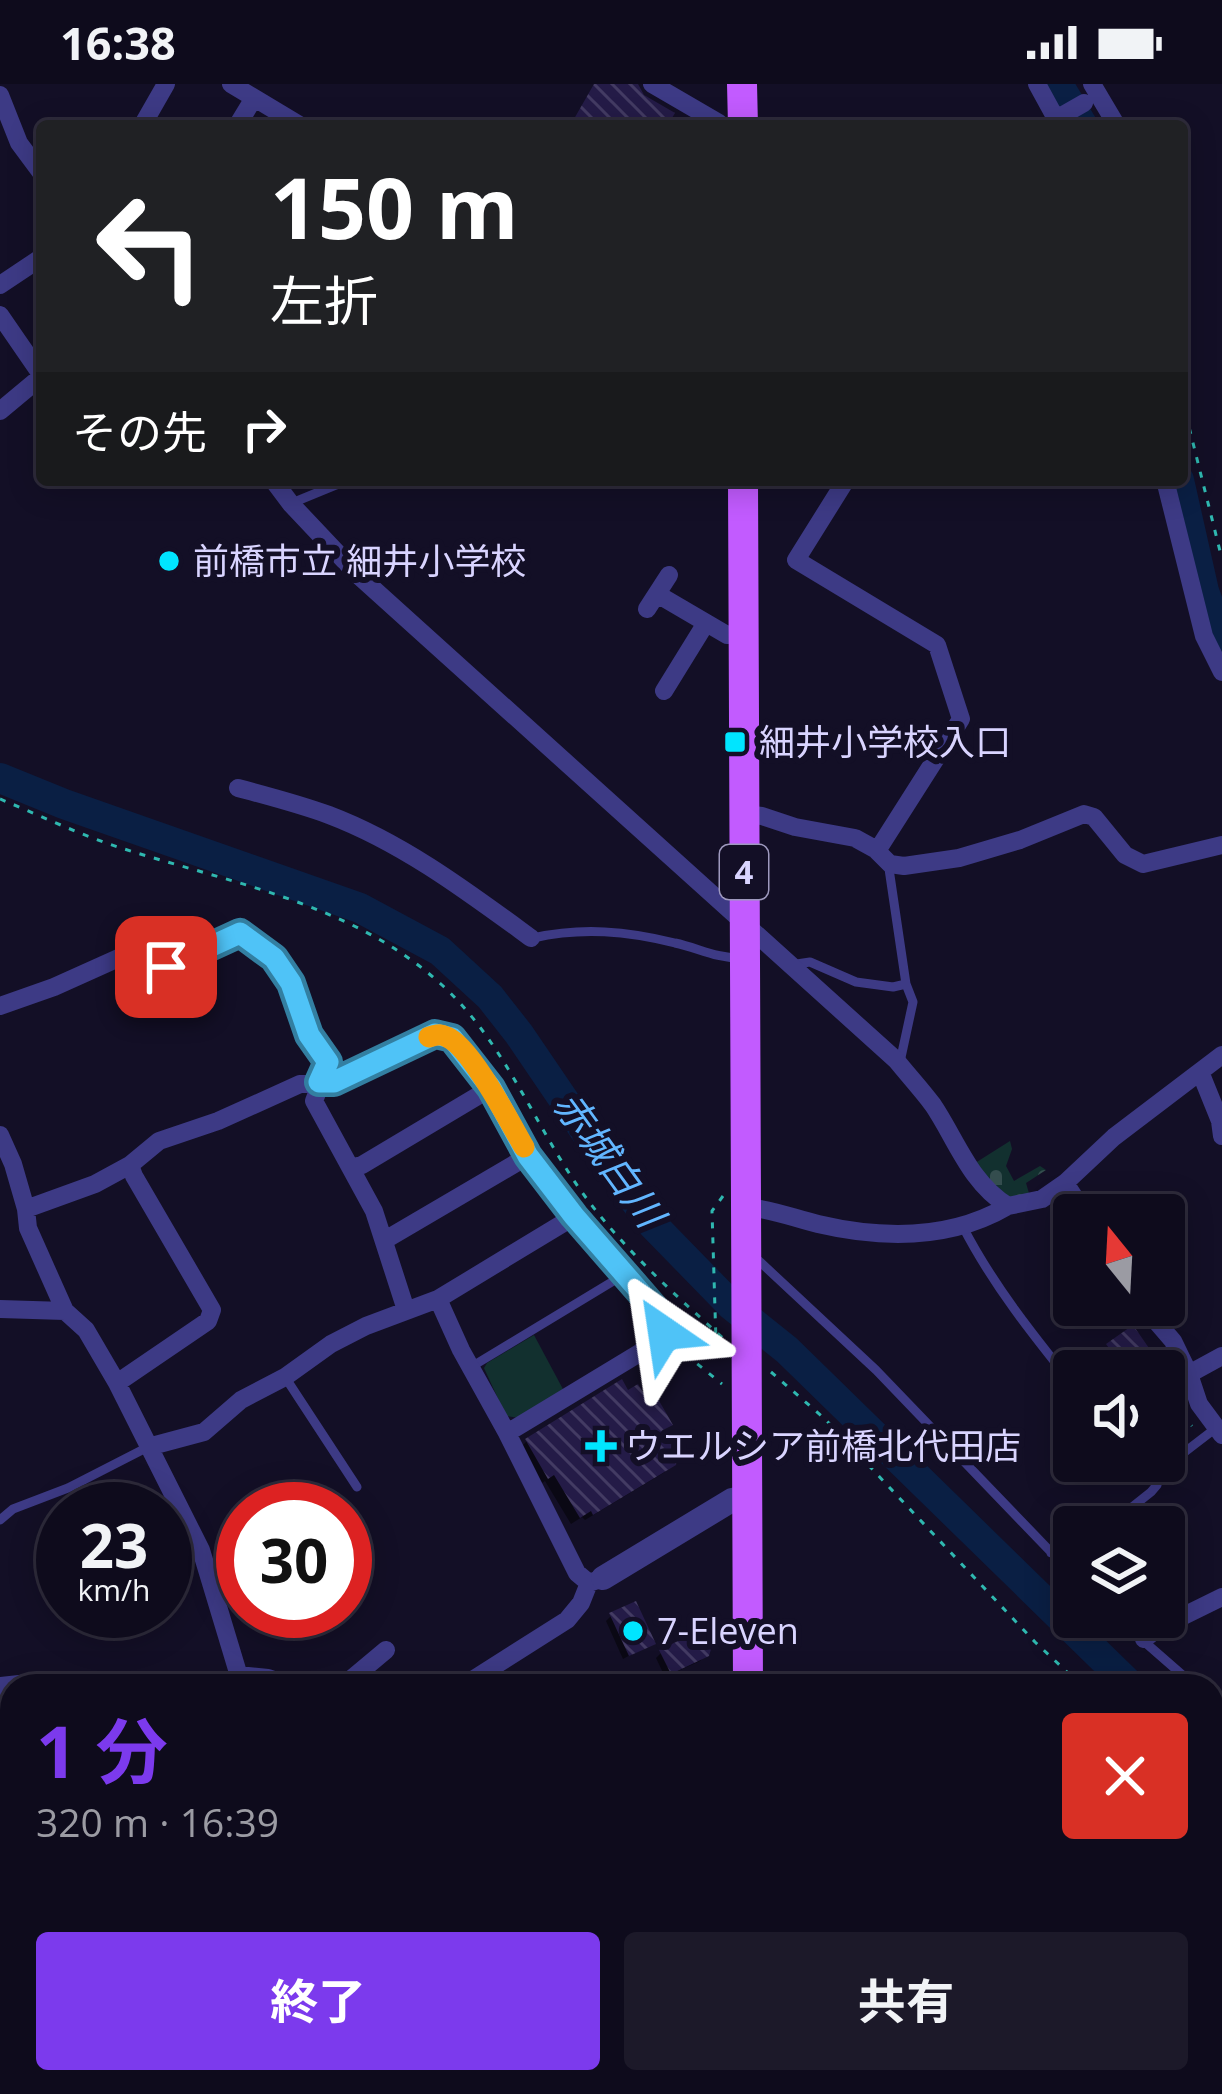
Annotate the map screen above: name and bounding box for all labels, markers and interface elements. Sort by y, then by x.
text: 16:38 [60,12,176,73]
text: 150 m [270,149,518,264]
icon: left [72,168,228,324]
text: 左折 [270,263,378,337]
icon: right [231,396,297,462]
text: その先 [72,401,207,462]
place label: 前橋市立 細井小学校 [193,536,526,585]
marker: 前橋市立 細井小学校 [156,548,182,574]
place label: 細井小学校入口 [759,717,1011,766]
marker: 細井小学校入口 [722,729,748,755]
road number: 4 [720,845,768,899]
pin [115,916,217,1018]
icon: arrive [133,934,199,1000]
water label: 赤城白川 [543,1079,680,1240]
north arrow [1053,1194,1185,1326]
map controls [1053,1194,1185,1638]
position arrow [601,1270,727,1396]
button: sound [1053,1350,1185,1482]
place label: ウエルシア前橋北代田店 [625,1421,1021,1470]
marker: ウエルシア前橋北代田店 [588,1433,614,1459]
speed limit sign: 30 [216,1482,372,1638]
text: 23 [80,1504,148,1586]
button: layers [1053,1506,1185,1638]
text: km/h [78,1569,150,1610]
place label: 7-Eleven [657,1606,799,1655]
marker: 7-Eleven [620,1618,646,1644]
text: 1 分 [36,1701,168,1799]
button: close [1062,1713,1188,1839]
text: 320 m · 16:39 [36,1795,279,1848]
button: 終了 [36,1932,600,2070]
button: 共有 [624,1932,1188,2070]

